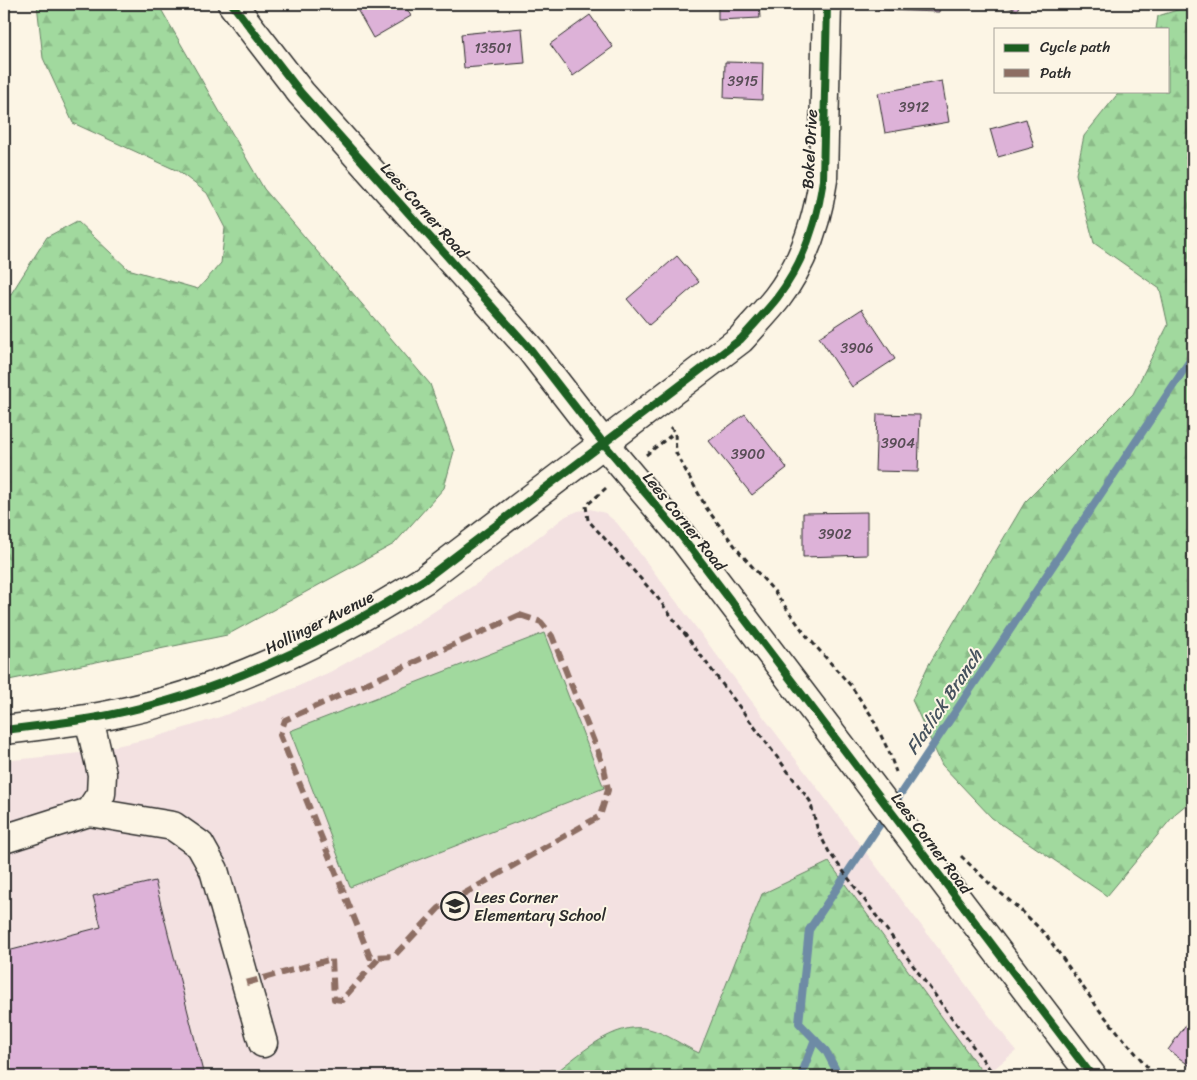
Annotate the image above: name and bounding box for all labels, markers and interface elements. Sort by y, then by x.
legend [994,28,1170,92]
text: Cycle path [1040,34,1111,60]
house number: 13501 [474,36,512,61]
text: Path [1040,60,1071,86]
house number: 3915 [728,69,759,94]
house number: 3912 [899,95,929,120]
street label: Bokel Drive [793,108,826,190]
street label: Lees Corner Road [373,155,477,266]
house number: 3906 [840,336,874,361]
house number: 3904 [881,431,915,456]
house number: 3900 [731,442,765,467]
street label: Lees Corner Road [635,465,735,579]
house number: 3902 [818,522,852,547]
street label: Hollinger Avenue [260,582,379,662]
water label: Flatlick Branch [897,642,992,761]
street label: Lees Corner Road [883,786,981,902]
place label: Lees Corner Elementary School [474,883,606,930]
school or university icon: Lees Corner Elementary School [440,891,470,921]

